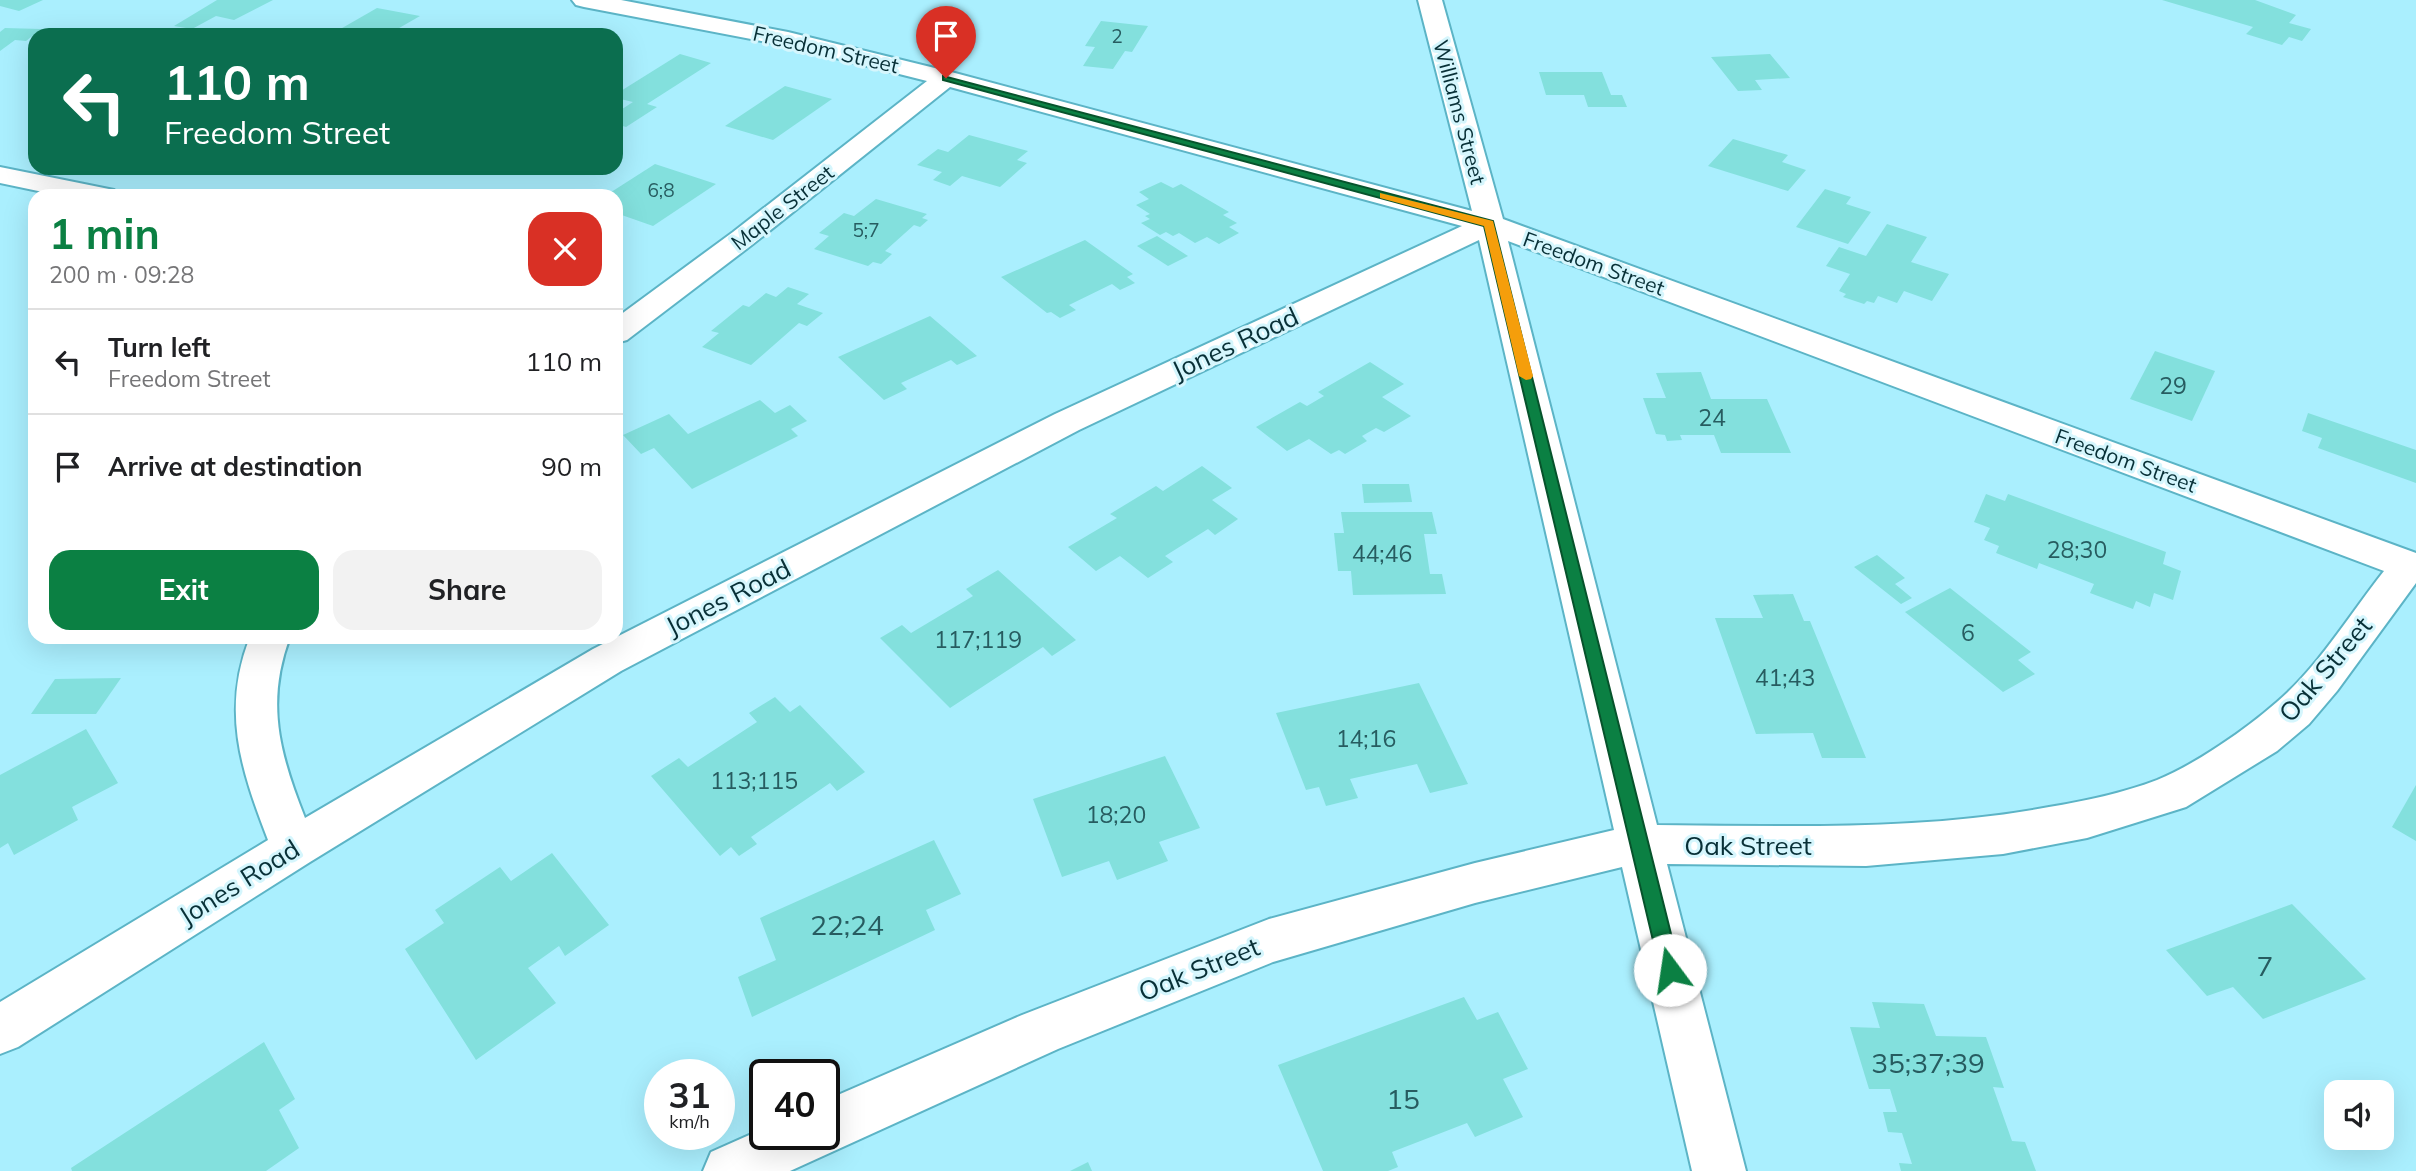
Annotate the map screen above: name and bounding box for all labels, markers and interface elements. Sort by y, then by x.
pin [916,6,976,78]
icon: arrive [927,17,965,55]
street label: Freedom Street [751,20,901,78]
house number: 2 [1111,24,1123,48]
street label: Williams Street [1428,37,1492,187]
text: 110 m [164,51,310,112]
icon: left [49,56,140,147]
text: Freedom Street [164,112,390,152]
street label: Maple Street [725,159,839,255]
house number: 6;8 [647,178,675,202]
text: 1 min [49,207,160,260]
button: close [528,212,602,286]
house number: 5;7 [852,218,880,242]
street label: Freedom Street [1520,225,1668,301]
text: 200 m · 09:28 [49,260,194,289]
street label: Jones Road [1166,299,1304,387]
text: Turn left [108,331,210,364]
icon: left [49,343,87,381]
text: 110 m [526,345,602,378]
text: Freedom Street [108,364,271,393]
house number: 29 [2159,371,2187,400]
house number: 24 [1698,403,1726,432]
street label: Freedom Street [2052,422,2200,498]
icon: arrive [49,448,87,486]
text: Arrive at destination [108,450,363,483]
text: 90 m [541,450,602,483]
house number: 28;30 [2047,535,2107,564]
house number: 44;46 [1352,539,1412,568]
button: Exit [49,550,319,630]
button: Share [333,550,602,630]
street label: Jones Road [660,551,796,643]
street label: Oak Street [2271,609,2379,729]
house number: 6 [1961,618,1975,647]
house number: 117;119 [934,625,1022,654]
house number: 41;43 [1755,663,1815,692]
house number: 14;16 [1336,724,1396,753]
house number: 113;115 [710,766,798,795]
house number: 18;20 [1086,800,1146,829]
street label: Oak Street [1684,829,1812,862]
street label: Jones Road [172,832,306,932]
house number: 22;24 [810,907,884,942]
street label: Oak Street [1134,930,1264,1008]
position arrow [1633,933,1707,1007]
house number: 7 [2257,948,2273,983]
house number: 35;37;39 [1871,1045,1985,1080]
speed limit sign: 40 [749,1059,840,1150]
text: 31 [668,1073,711,1117]
map controls [2324,1080,2394,1150]
button: sound [2324,1080,2394,1150]
house number: 15 [1386,1081,1420,1116]
text: km/h [669,1110,710,1133]

